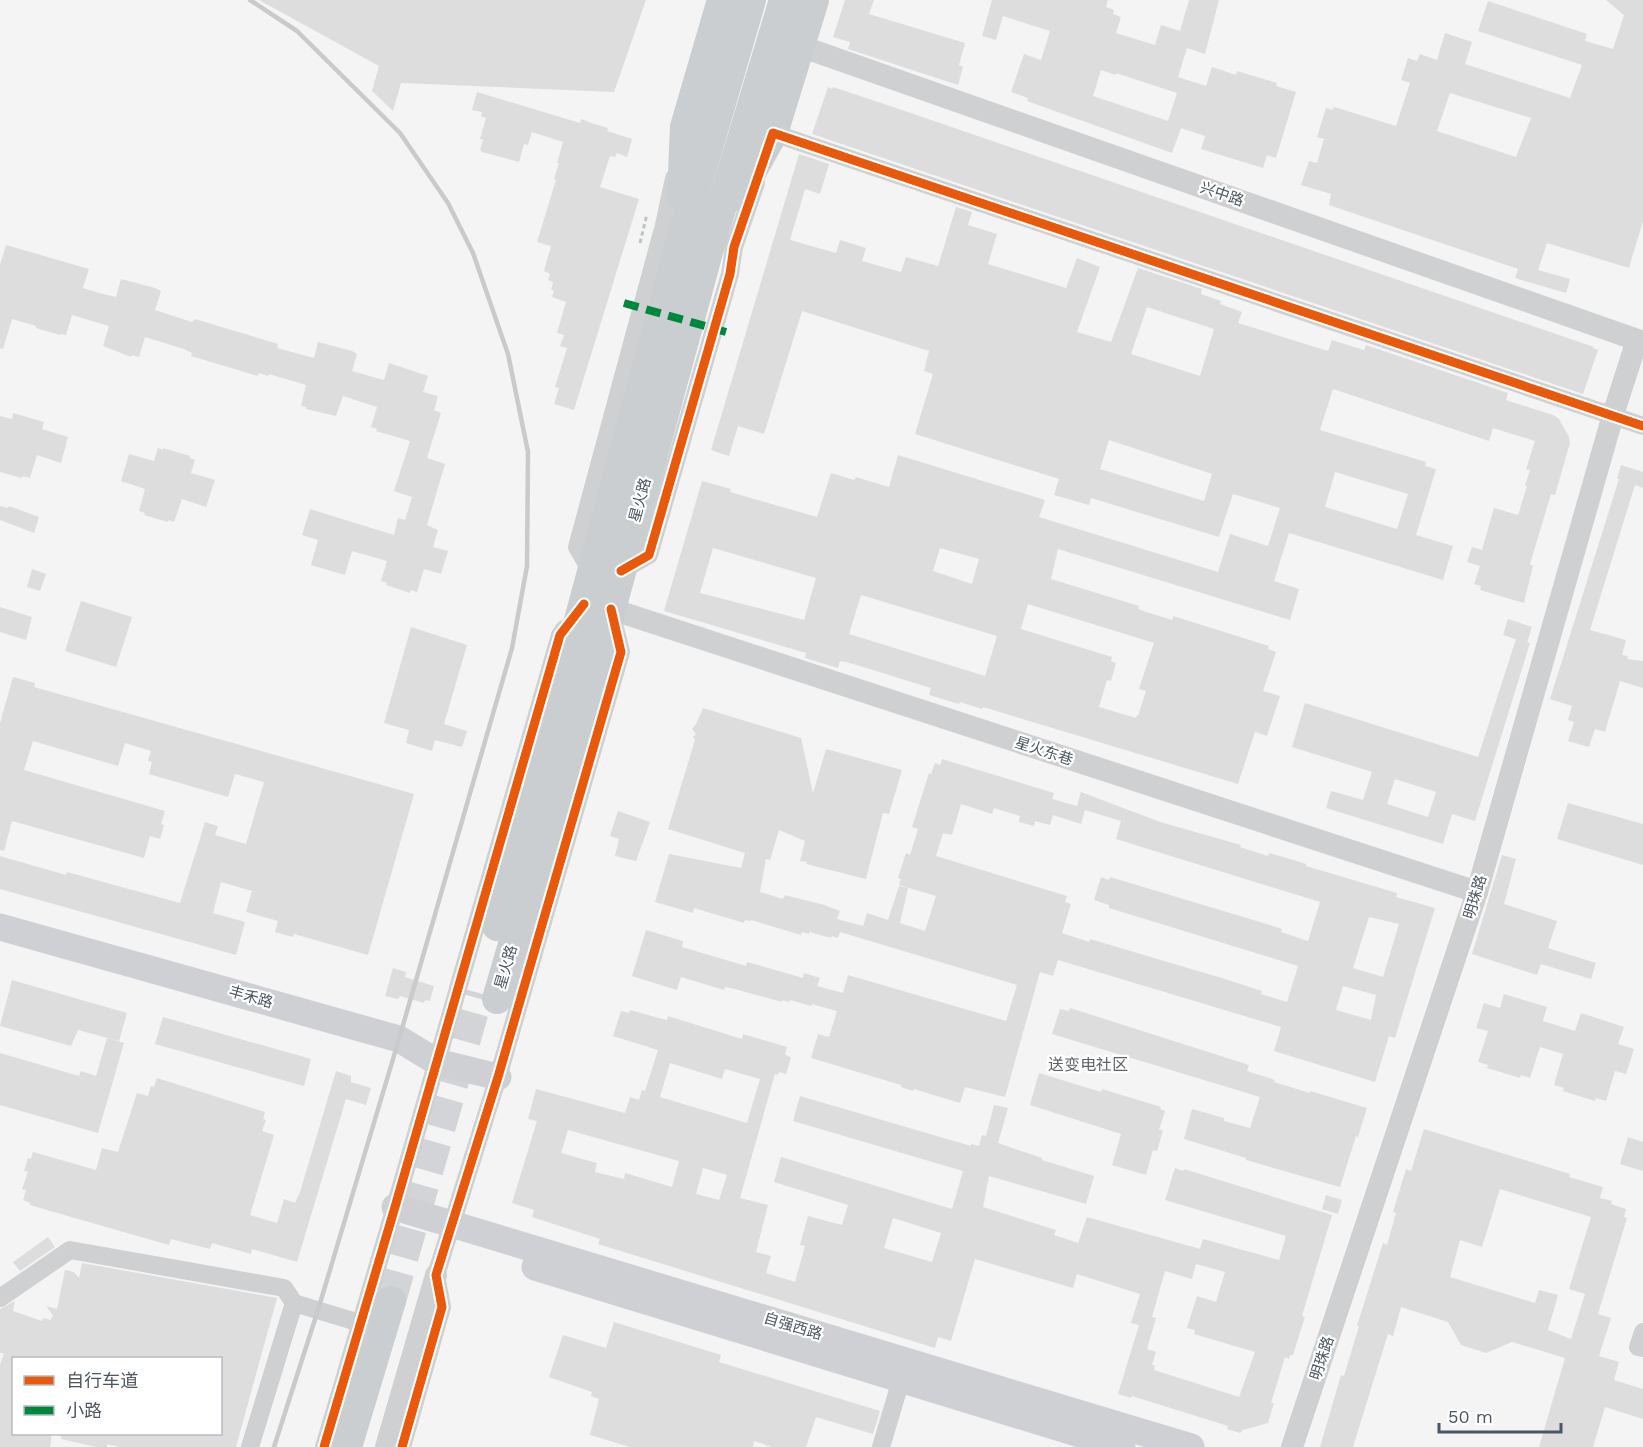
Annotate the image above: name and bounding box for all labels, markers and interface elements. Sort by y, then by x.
street label: 兴中路 [1198,178,1246,210]
street label: 星火路 [625,476,655,524]
street label: 星火东巷 [1013,733,1075,769]
street label: 明珠路 [1460,873,1490,921]
street label: 星火路 [491,943,521,991]
street label: 丰禾路 [227,982,275,1012]
district label: 送变电社区 [1048,1055,1128,1074]
street label: 自强西路 [762,1309,824,1343]
street label: 明珠路 [1306,1334,1338,1382]
legend [12,1357,222,1435]
text: 自行车道 [66,1370,138,1391]
scale bar [1439,1396,1560,1434]
text: 小路 [66,1400,102,1421]
text: 50 m [1448,1406,1493,1427]

